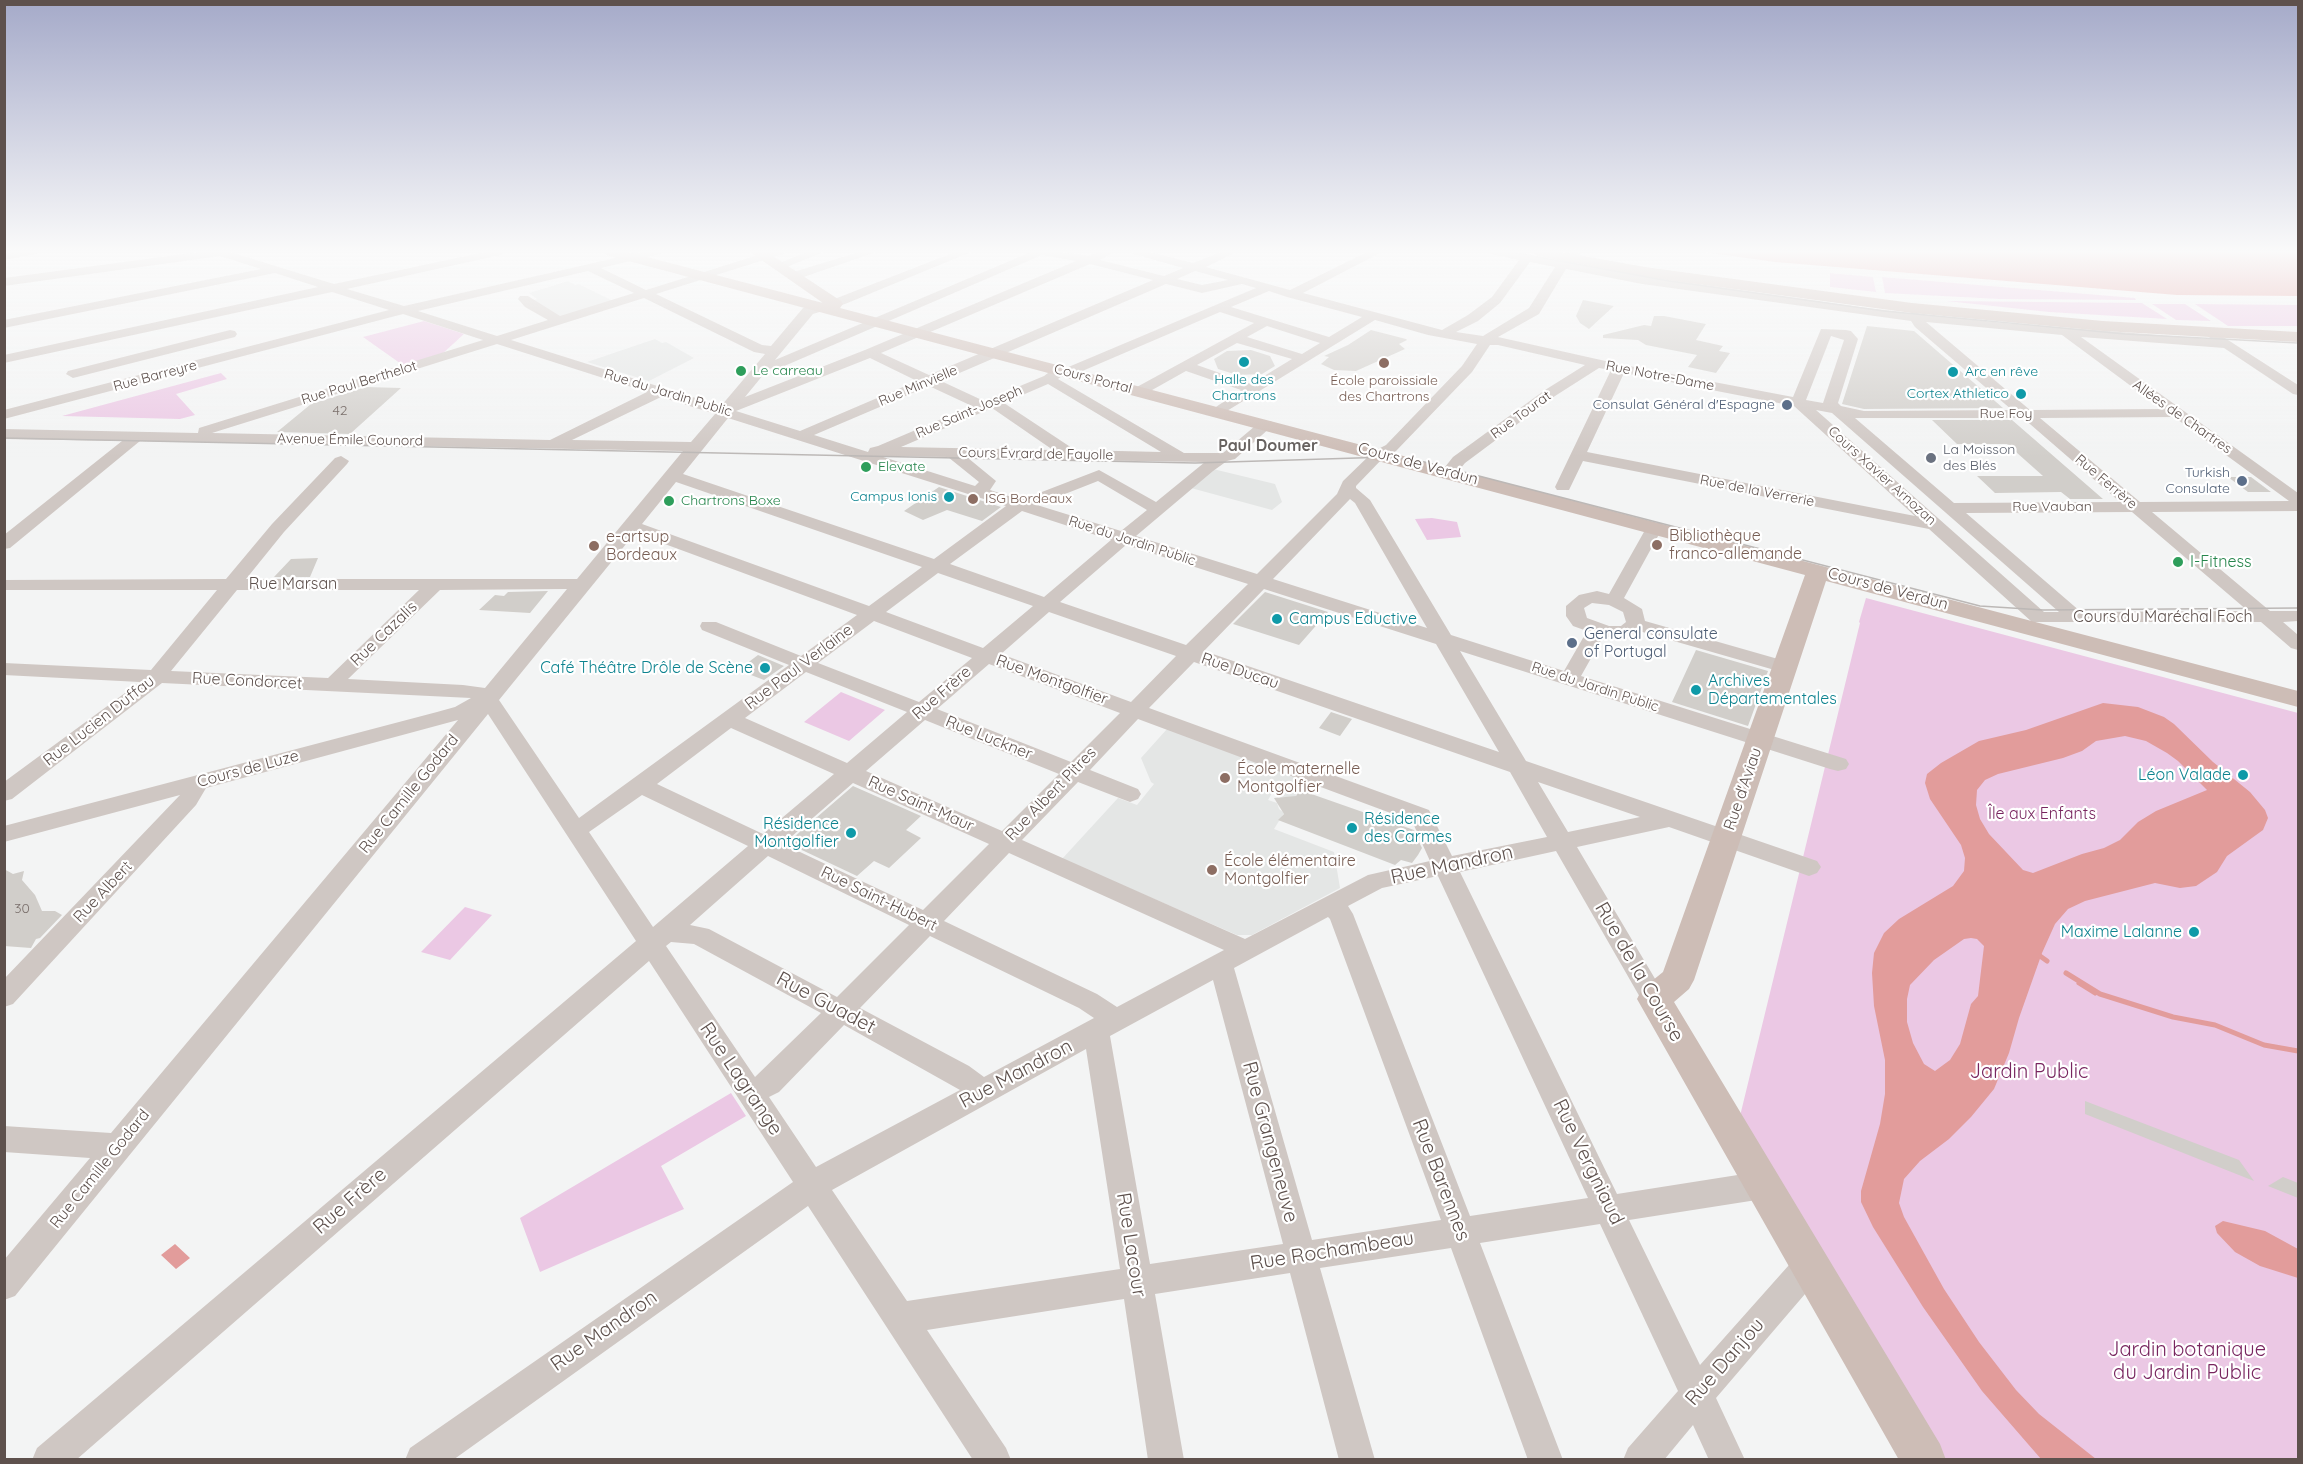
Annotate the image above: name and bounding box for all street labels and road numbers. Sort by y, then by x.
street label: Rue Barreyre [111,357,199,395]
street label: Rue Paul Berthelot [299,357,419,409]
street label: Rue Notre-Dame [1604,357,1716,395]
street label: Cours Portal [1052,361,1134,397]
street label: Rue Minvielle [876,362,960,410]
street label: Rue du Jardin Public [602,366,734,420]
street label: Allées de Chartres [2129,377,2235,457]
street label: Rue Saint-Joseph [913,382,1025,442]
street label: Rue Tourat [1488,387,1554,443]
street label: Rue Foy [1979,406,2033,422]
street label: Cours Xavier Arnozan [1824,423,1940,529]
street label: Avenue Émile Counord [277,430,423,450]
street label: Cours de Verdun [1356,439,1480,489]
street label: Cours Évrard de Fayolle [959,444,1113,464]
street label: Rue Ferrère [2072,451,2140,513]
street label: Rue de la Verrerie [1698,472,1816,510]
street label: Rue Vauban [2012,499,2092,515]
street label: Rue du Jardin Public [1066,513,1198,569]
street label: Cours de Verdun [1826,564,1950,614]
street label: Rue Marsan [249,574,337,594]
street label: Rue Cazalis [347,598,421,670]
street label: Cours du Maréchal Foch [2073,607,2253,627]
street label: Rue Paul Verlaine [741,620,857,714]
street label: Rue Ducau [1199,649,1281,693]
street label: Rue Montgolfier [993,651,1111,709]
street label: Rue du Jardin Public [1529,659,1661,715]
street label: Rue Frère [909,662,975,724]
street label: Rue Condorcet [191,669,303,693]
street label: Rue Lucien Duffau [40,672,158,770]
street label: Rue Luckner [943,712,1035,764]
street label: Rue Camille Godard [355,731,463,857]
street label: Rue Albert Pitres [1002,743,1100,845]
street label: Rue d'Aviau [1720,745,1766,833]
street label: Cours de Luze [195,746,301,792]
street label: Rue Saint-Maur [865,772,977,836]
street label: Rue Mandron [1389,840,1515,890]
street label: Rue Albert [70,857,136,927]
street label: Rue Saint-Hubert [818,863,940,935]
street label: Rue de la Course [1589,898,1689,1046]
street label: Rue Guadet [772,967,880,1039]
street label: Rue Lagrange [694,1018,788,1140]
street label: Rue Mandron [955,1034,1077,1114]
street label: Rue Grangeneuve [1237,1059,1303,1225]
street label: Rue Vergniaud [1547,1095,1629,1229]
street label: Rue Camille Godard [46,1106,154,1232]
street label: Rue Barennes [1407,1116,1475,1244]
street label: Rue Frère [308,1163,392,1239]
street label: Rue Lacour [1111,1191,1151,1299]
street label: Rue Rochambeau [1248,1226,1416,1276]
street label: Rue Mandron [546,1285,662,1377]
street label: Rue Danjou [1680,1313,1770,1411]

